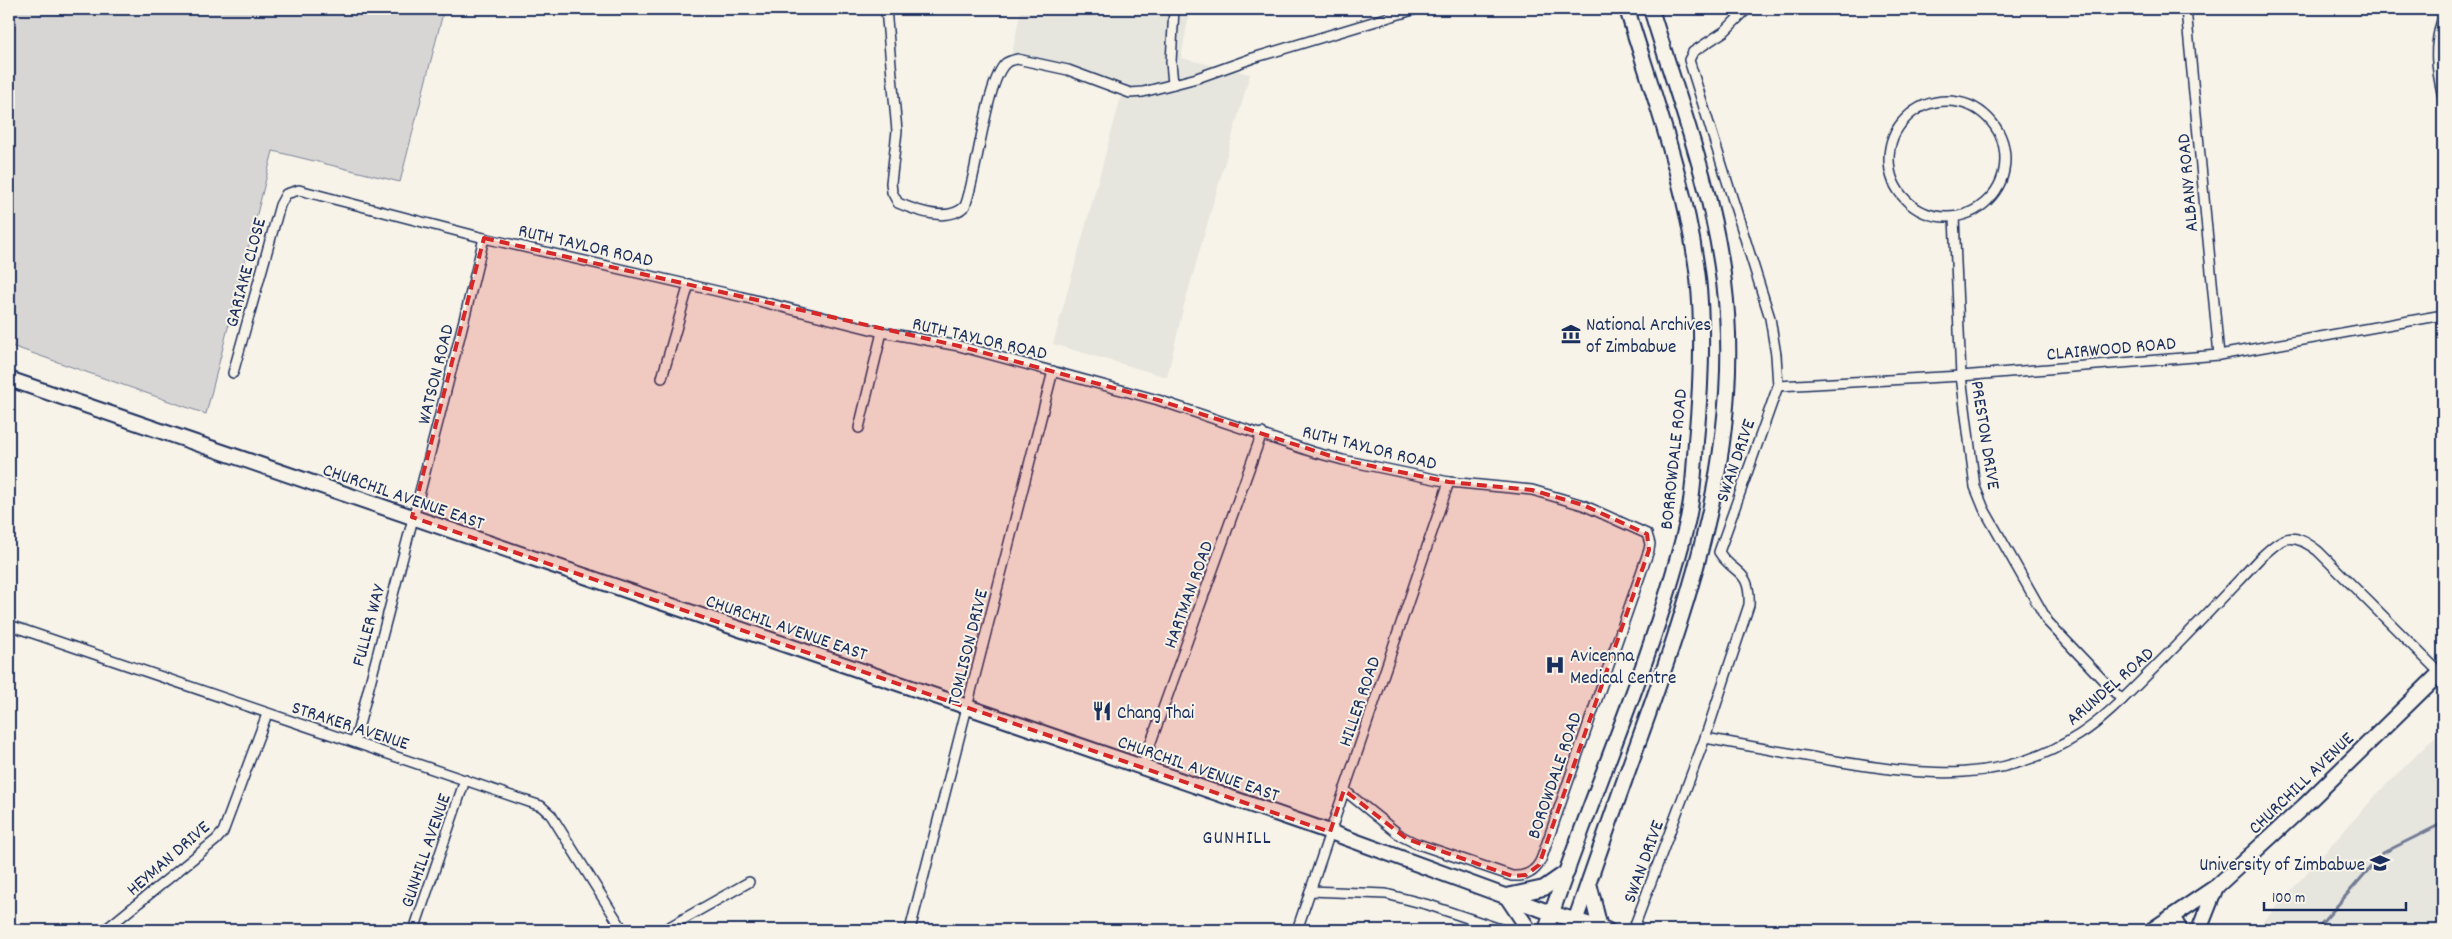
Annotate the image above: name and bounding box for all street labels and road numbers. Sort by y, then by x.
street label: ALBANY ROAD [2172,132,2207,233]
street label: GARIAKE CLOSE [220,215,275,331]
street label: RUTH TAYLOR ROAD [515,219,655,276]
street label: RUTH TAYLOR ROAD [909,312,1049,369]
street label: WATSON ROAD [412,322,463,428]
street label: CLAIRWOOD ROAD [2045,331,2177,370]
street label: PRESTON DRIVE [1962,379,2006,492]
street label: BORROWDALE ROAD [1655,387,1696,531]
street label: SWAN DRIVE [1711,416,1764,506]
street label: RUTH TAYLOR ROAD [1299,420,1439,479]
street label: CHURCHIL AVENUE EAST [318,458,488,539]
street label: HARTMAN ROAD [1158,538,1222,653]
street label: FULLER WAY [347,581,395,670]
street label: TOMLISON DRIVE [942,586,997,709]
street label: CHURCHIL AVENUE EAST [701,589,871,670]
street label: ARUNDEL ROAD [2061,642,2161,734]
street label: HILLER ROAD [1333,653,1389,751]
street label: STRAKER AVENUE [288,696,412,759]
street label: BOROWDALE ROAD [1522,709,1591,843]
street label: CHURCHILL AVENUE [2244,727,2362,842]
street label: CHURCHIL AVENUE EAST [1113,730,1283,811]
street label: GUNHILL AVENUE [395,790,460,912]
street label: HEYMAN DRIVE [121,815,217,904]
street label: SWAN DRIVE [1618,817,1673,907]

